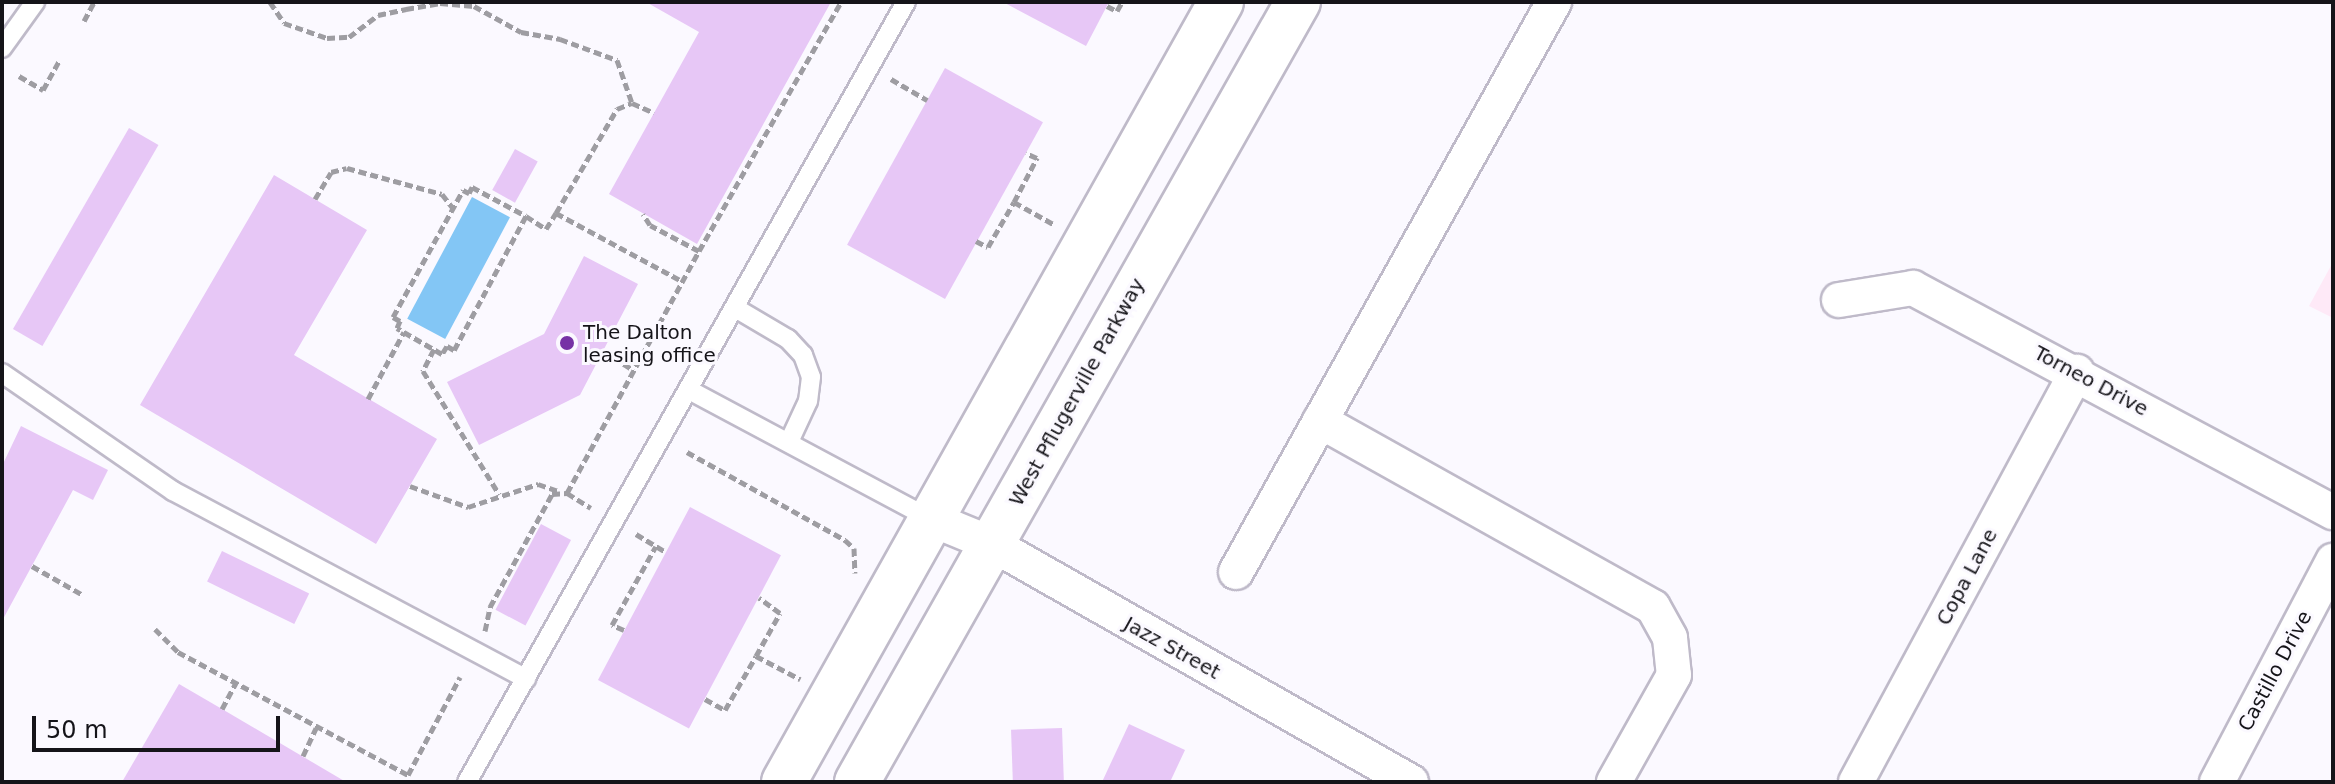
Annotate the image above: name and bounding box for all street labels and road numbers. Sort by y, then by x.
street label: West Pflugerville Parkway [1004,274,1150,510]
street label: Torneo Drive [2030,341,2152,421]
street label: Copa Lane [1932,525,2002,629]
street label: Castillo Drive [2233,607,2317,735]
street label: Jazz Street [1120,612,1224,684]

